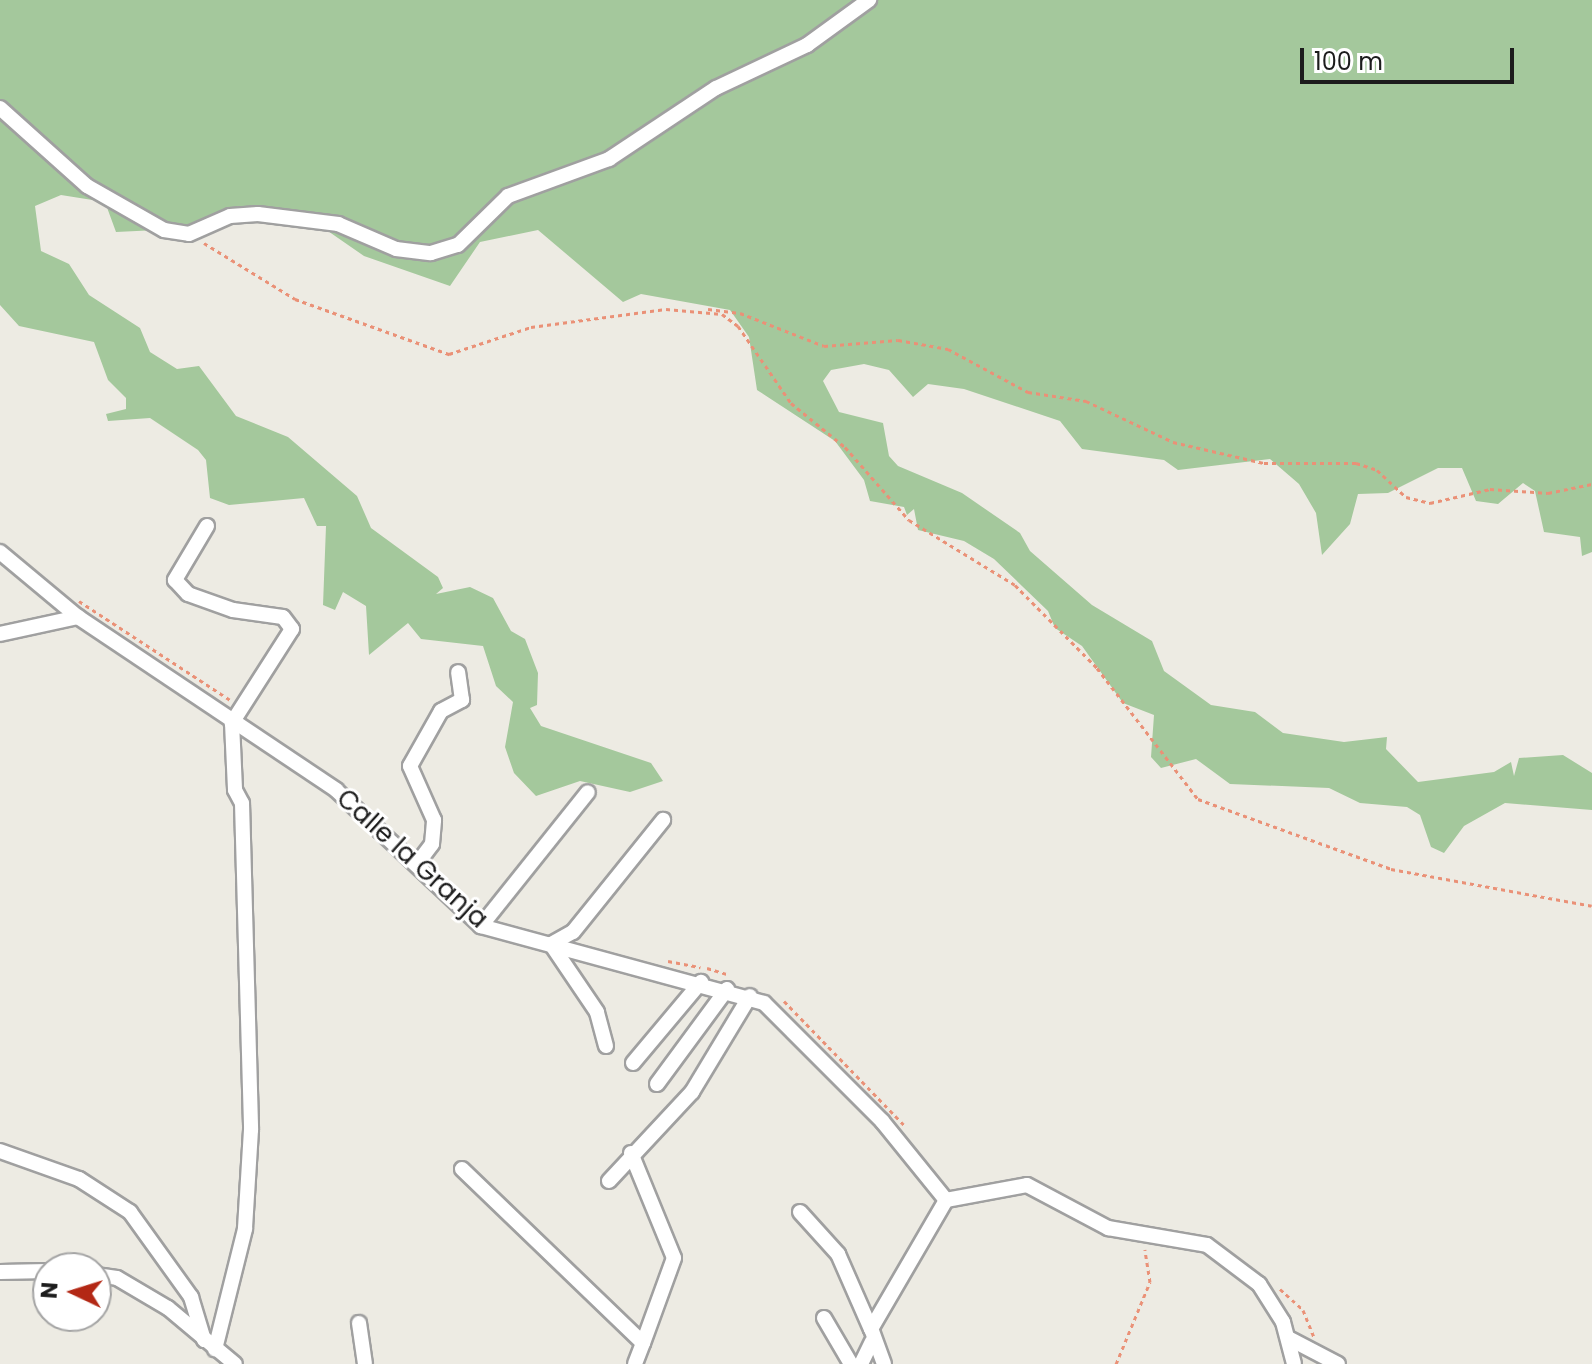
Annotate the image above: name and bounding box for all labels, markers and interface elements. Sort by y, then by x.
scale bar [1304,32,1518,82]
text: 100 m [1314,45,1383,78]
street label: Calle la Granja [330,783,494,935]
north arrow [32,1252,112,1332]
text: N [34,1281,66,1300]

